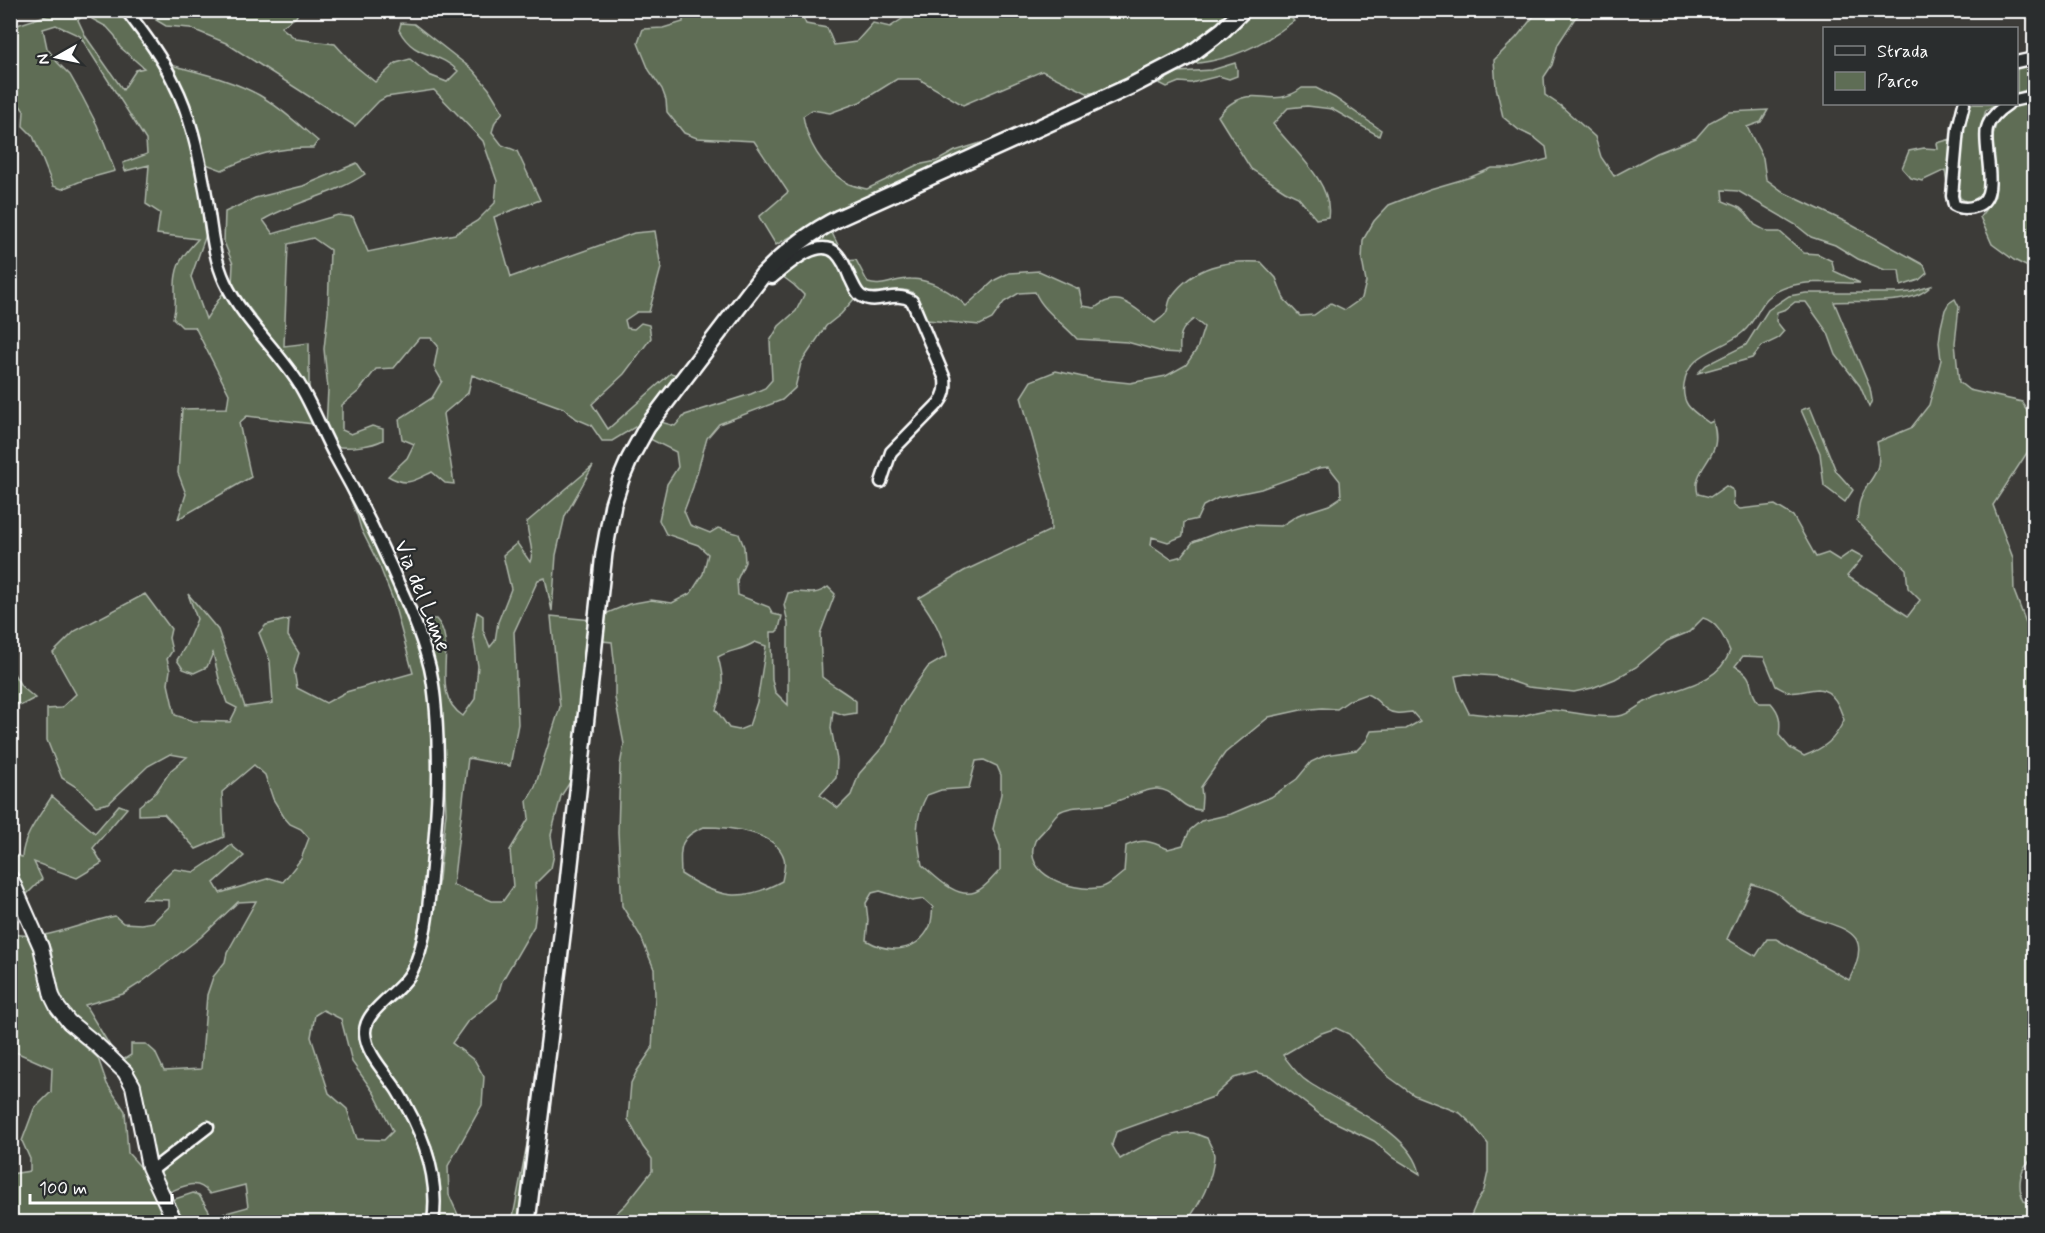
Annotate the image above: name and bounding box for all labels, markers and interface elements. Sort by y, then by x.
north arrow [27,27,87,87]
legend [1823,27,2018,105]
text: Strada [1877,40,1928,64]
text: N [32,52,55,66]
text: Parco [1877,70,1918,94]
street label: Via del Lume [387,536,457,656]
scale bar [30,1167,172,1205]
text: 100 m [39,1177,87,1201]

